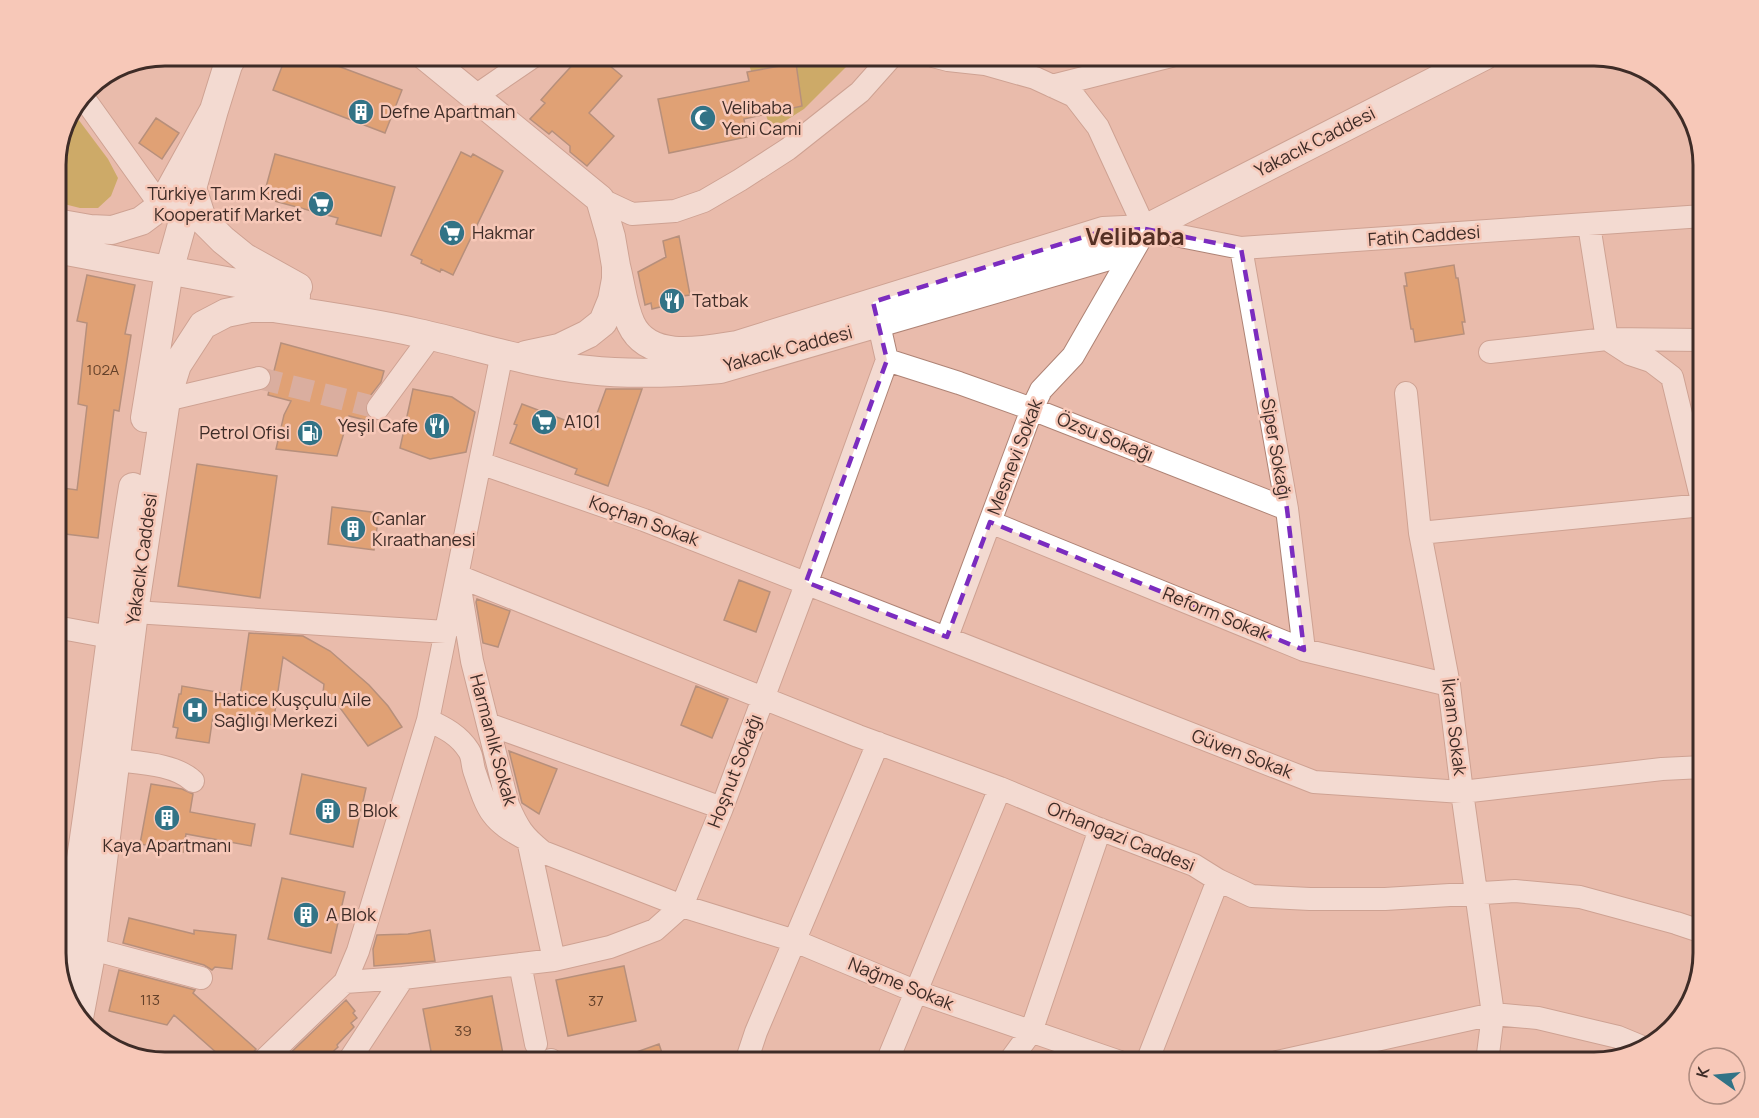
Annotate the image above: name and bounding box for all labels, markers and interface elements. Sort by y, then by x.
place label: Velibaba Yeni Cami [722,95,802,140]
building icon: Defne Apartman [346,97,376,127]
place label: Defne Apartman [380,99,515,123]
street label: Yakacık Caddesi [1250,100,1379,182]
mosque icon: Velibaba Yeni Cami [688,103,718,133]
place label: Türkiye Tarım Kredi Kooperatif Market [147,181,302,226]
supermarket icon: Türkiye Tarım Kredi Kooperatif Market [306,189,336,219]
supermarket icon: Hakmar [437,218,467,248]
district label: Velibaba [1085,219,1185,252]
street label: Fatih Caddesi [1367,219,1481,251]
place label: Hakmar [472,220,536,244]
restaurant icon: Tatbak [657,286,687,316]
place label: Tatbak [692,288,749,312]
street label: Yakacık Caddesi [721,319,855,377]
house number: 102A [87,359,120,380]
street label: Mesnevi Sokak [981,394,1048,518]
street label: Siper Sokağı [1256,396,1298,501]
street label: Özsu Sokağı [1054,406,1157,466]
supermarket icon: A101 [529,407,559,437]
place label: A101 [564,409,600,433]
restaurant icon: Yeşil Cafe [422,411,452,441]
place label: Yeşil Cafe [338,413,418,437]
fuel station icon: Petrol Ofisi [295,418,325,448]
place label: Petrol Ofisi [199,420,290,444]
street label: Koçhan Sokak [586,489,704,551]
street label: Yakacık Caddesi [120,492,162,626]
place label: Canlar Kıraathanesi [372,506,476,551]
building icon: Canlar Kıraathanesi [338,514,368,544]
street label: Reform Sokak [1159,581,1274,646]
street label: Harmanlık Sokak [465,671,523,809]
street label: İkram Sokak [1437,677,1473,778]
place label: Hatice Kuşçulu Aile Sağlığı Merkezi [214,687,371,732]
hospital icon: Hatice Kuşçulu Aile Sağlığı Merkezi [180,695,210,725]
street label: Hoşnut Sokağı [701,710,767,831]
street label: Güven Sokak [1188,723,1297,784]
street label: Orhangazi Caddesi [1044,795,1199,877]
building icon: B Blok [313,796,343,826]
place label: B Blok [348,798,399,822]
building icon: Kaya Apartmanı [152,803,182,833]
place label: Kaya Apartmanı [103,833,231,857]
building icon: A Blok [291,900,321,930]
place label: A Blok [326,902,377,926]
street label: Nağme Sokak [845,951,959,1016]
house number: 113 [140,989,160,1010]
house number: 37 [588,990,604,1011]
house number: 39 [454,1020,472,1041]
north arrow [1687,1046,1747,1106]
text: K [1691,1064,1715,1080]

